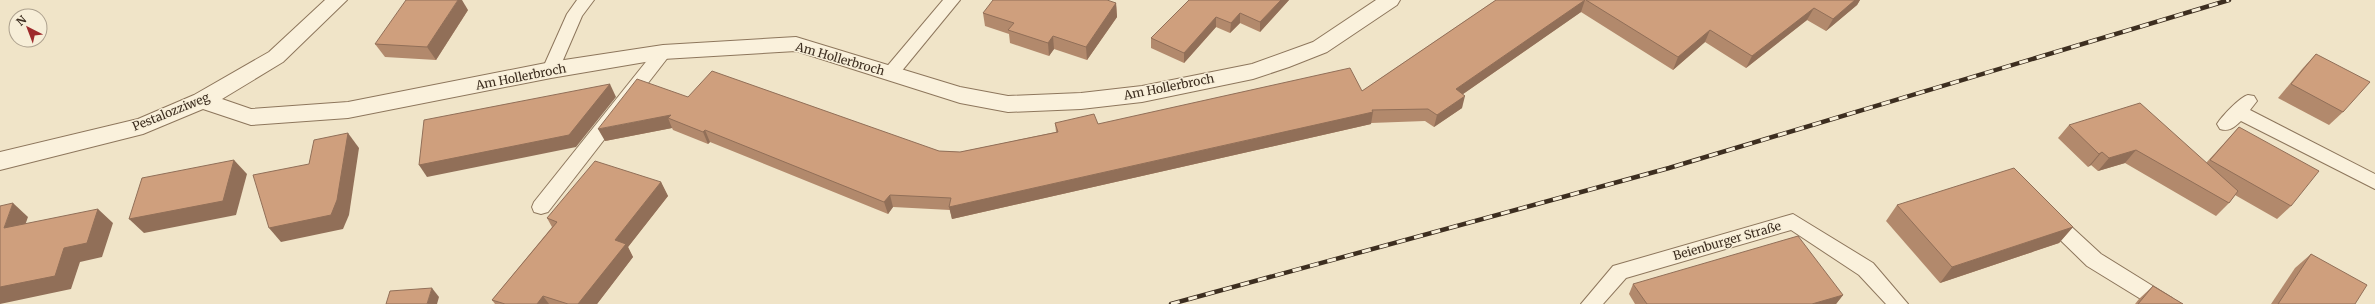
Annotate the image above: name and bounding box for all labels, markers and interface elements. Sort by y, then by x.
north arrow [8,8,48,48]
text: N [13,12,29,29]
street label: Am Hollerbroch [793,38,886,78]
street label: Am Hollerbroch [473,60,567,93]
street label: Am Hollerbroch [1121,70,1215,103]
street label: Pestalozziweg [130,89,212,134]
street label: Beienburger Straße [1671,218,1783,263]

